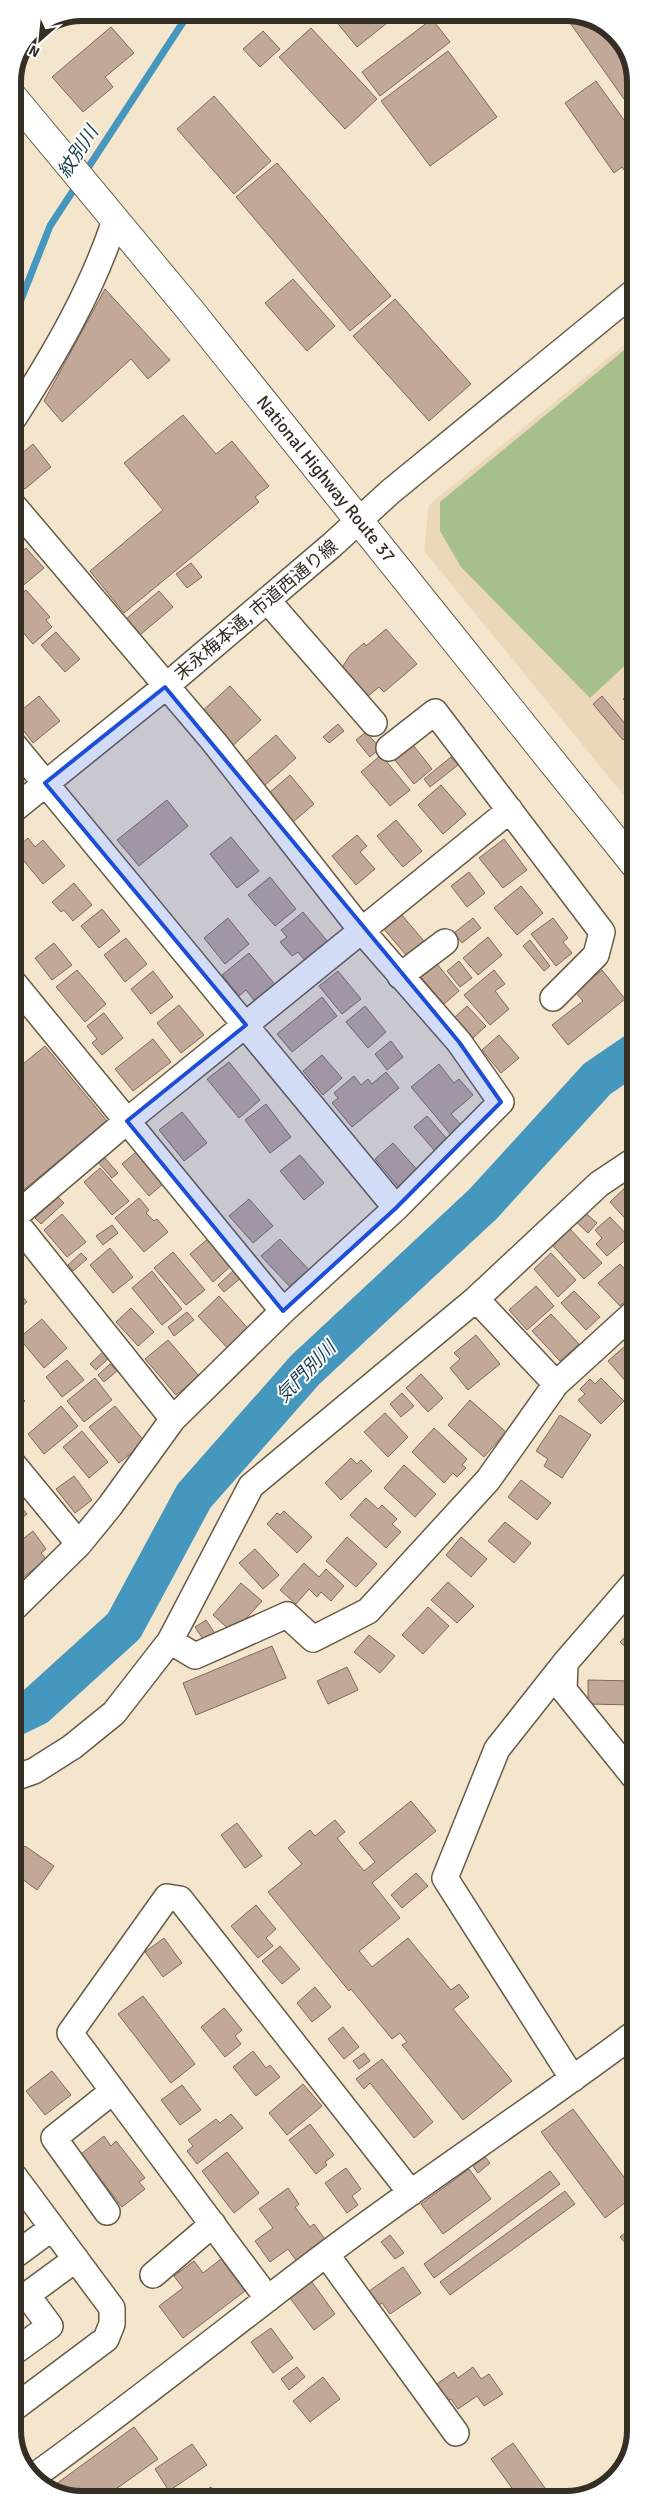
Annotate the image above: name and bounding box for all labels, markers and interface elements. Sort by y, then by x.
north arrow [15,15,65,65]
text: N [26,41,43,61]
water label: 紋別川 [52,120,105,182]
street label: National Highway Route 37 [252,391,400,567]
street label: 末永梅本通, 市道西通り線 [170,535,342,685]
water label: 気門別川 [271,1335,342,1408]

